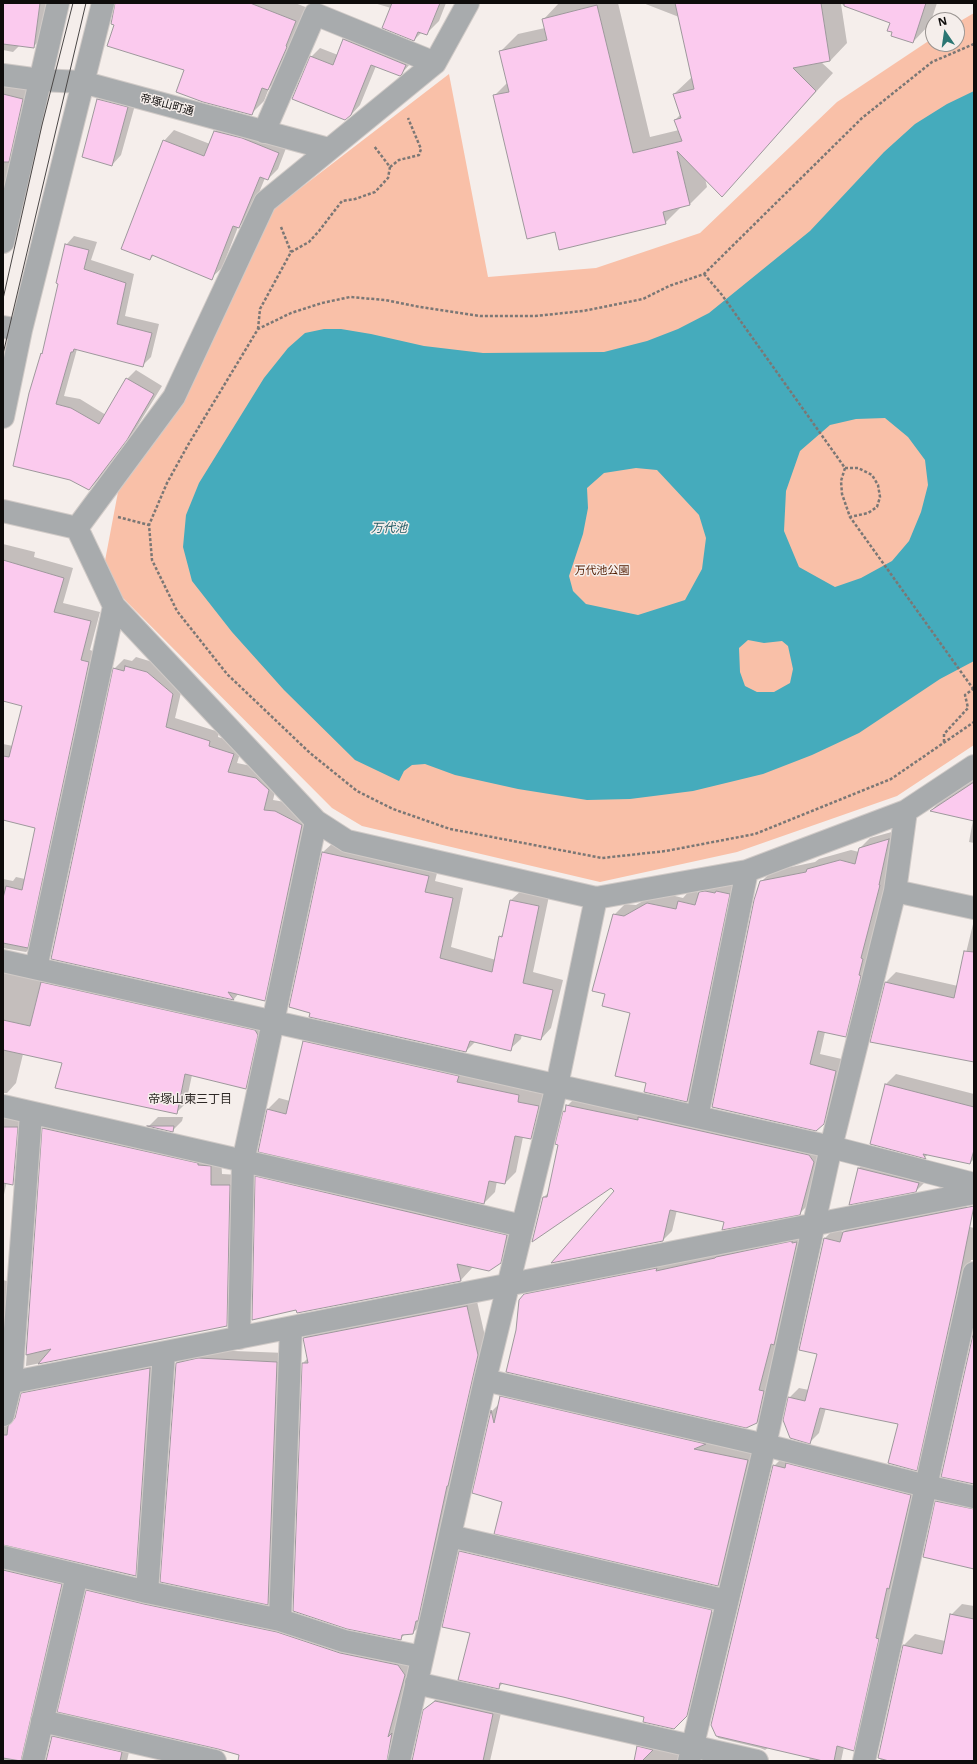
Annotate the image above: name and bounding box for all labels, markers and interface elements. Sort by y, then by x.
north arrow [925,12,965,52]
text: N [936,12,948,29]
street label: 帝塚山町通 [139,92,195,118]
water label: 万代池 [371,522,407,536]
park label: 万代池公園 [575,564,629,578]
district label: 帝塚山東三丁目 [148,1093,232,1107]

